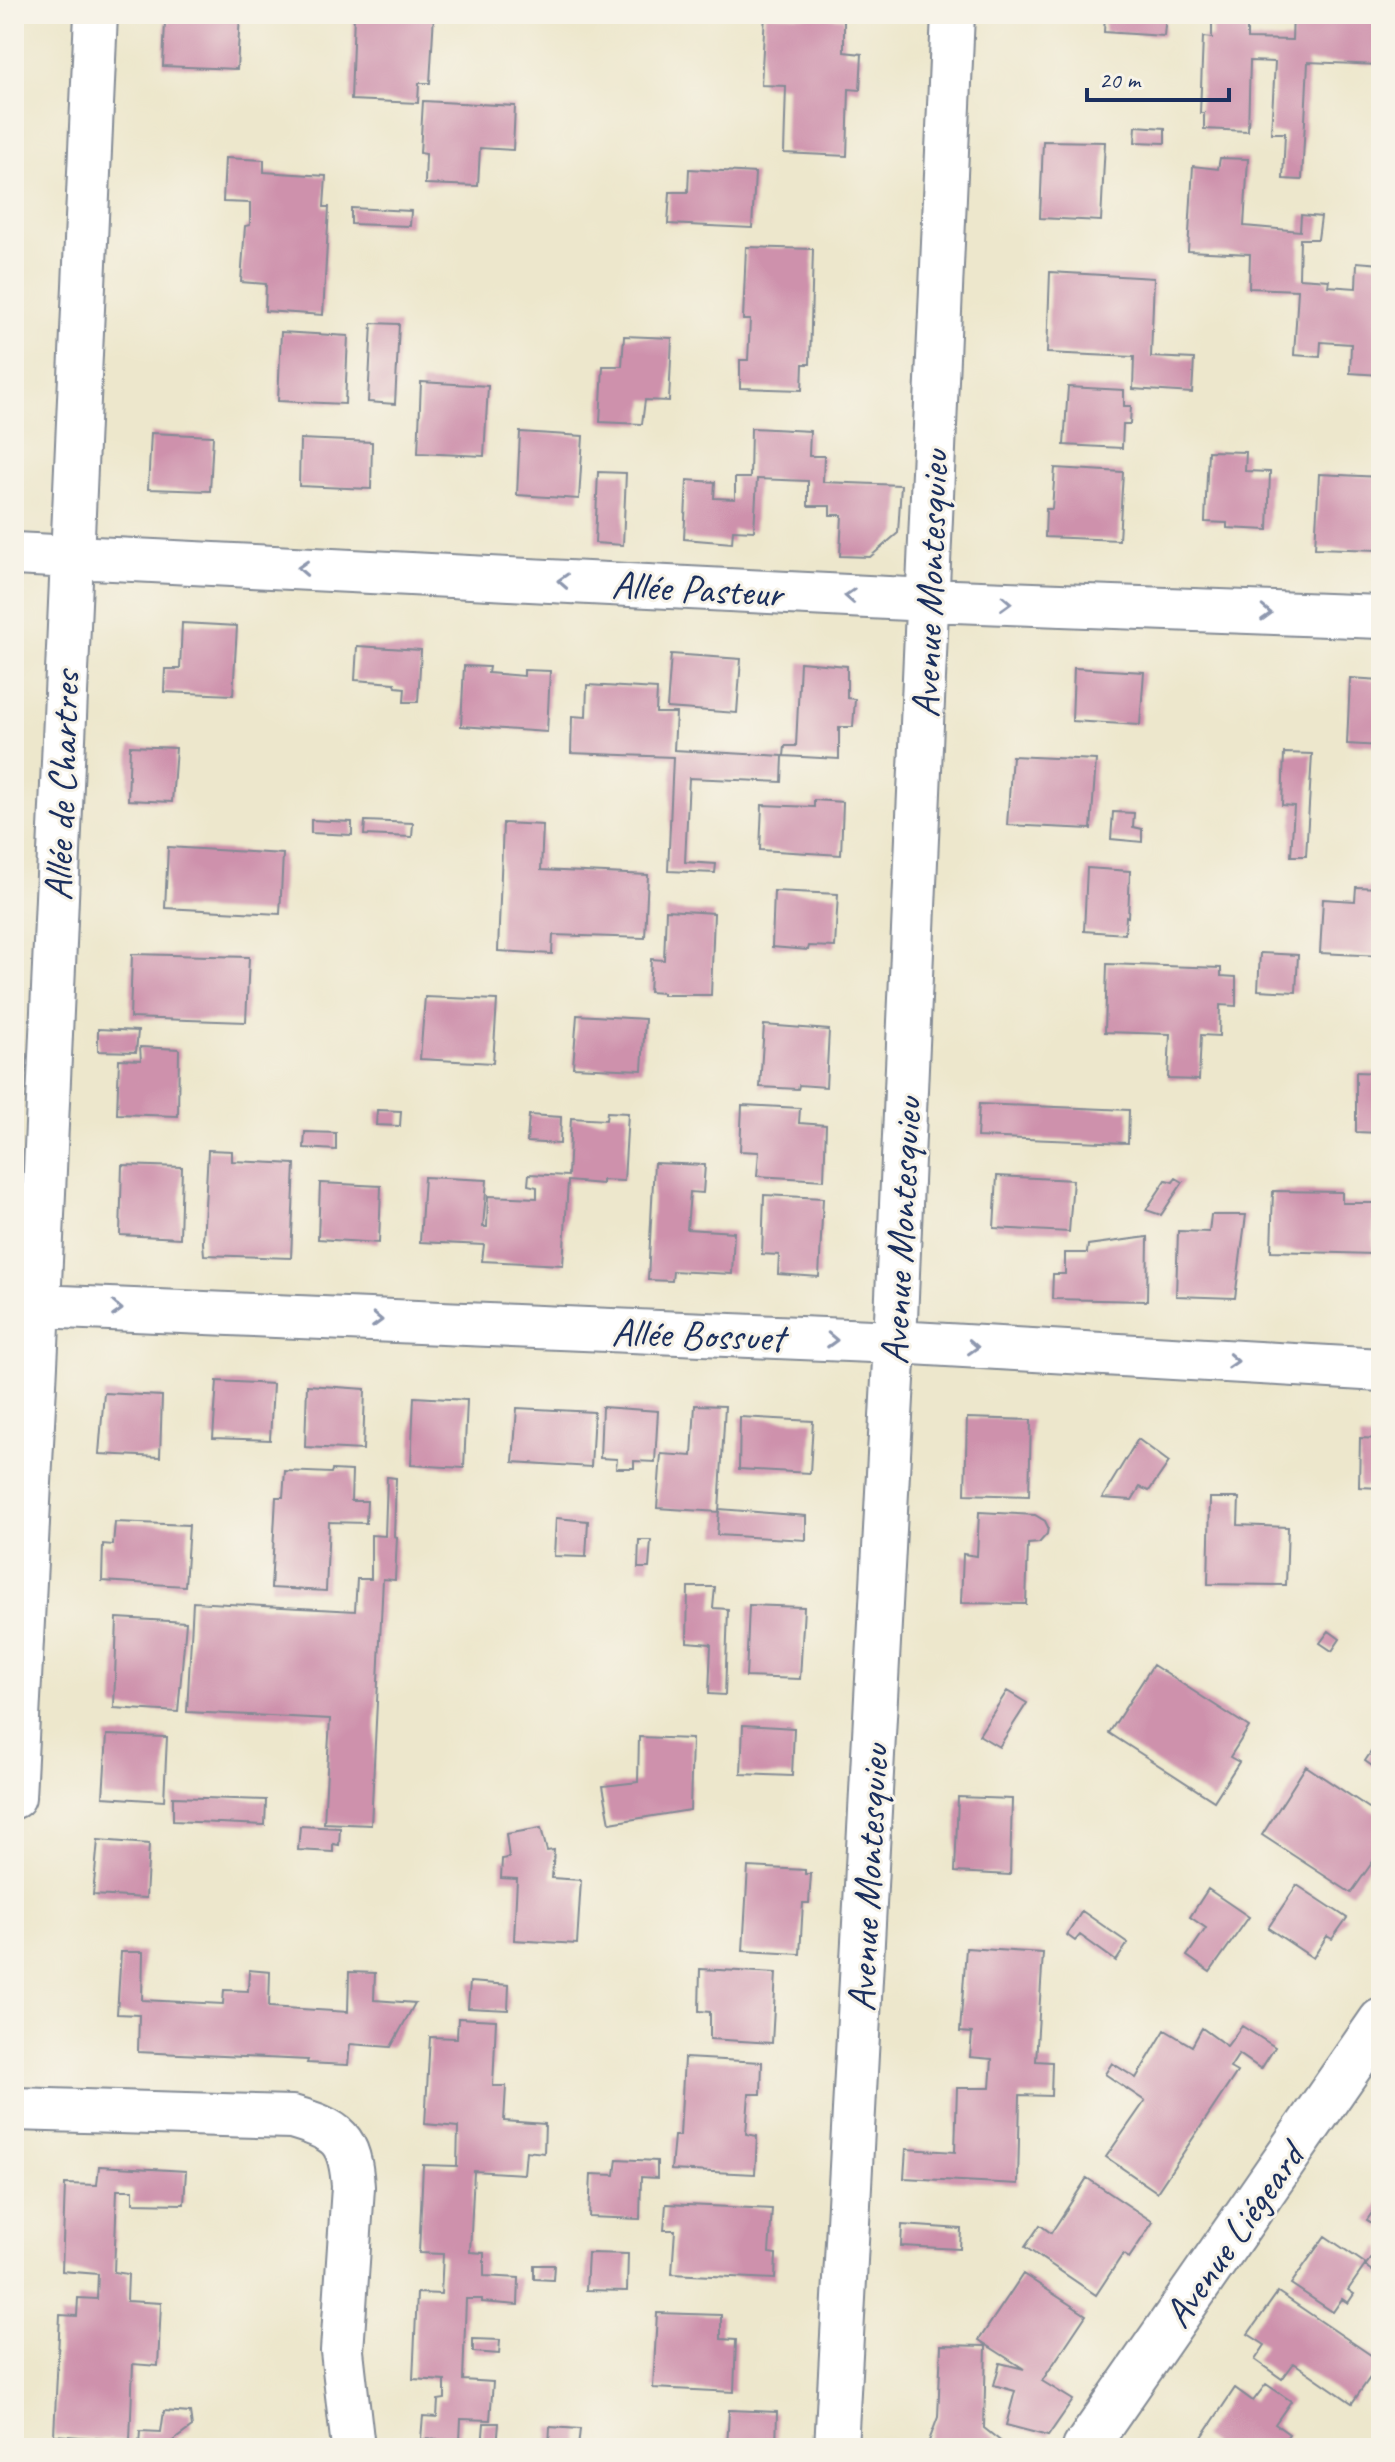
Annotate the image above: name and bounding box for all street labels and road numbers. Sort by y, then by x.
street label: Avenue Montesquieu [900,447,960,719]
street label: Allée Pasteur [610,560,787,619]
street label: Allée de Chartres [33,667,91,902]
street label: Avenue Montesquieu [869,1094,933,1366]
street label: Allée Bossuet [611,1307,791,1363]
street label: Avenue Montesquieu [836,1741,900,2013]
street label: Avenue Liégeard [1152,2130,1318,2337]

